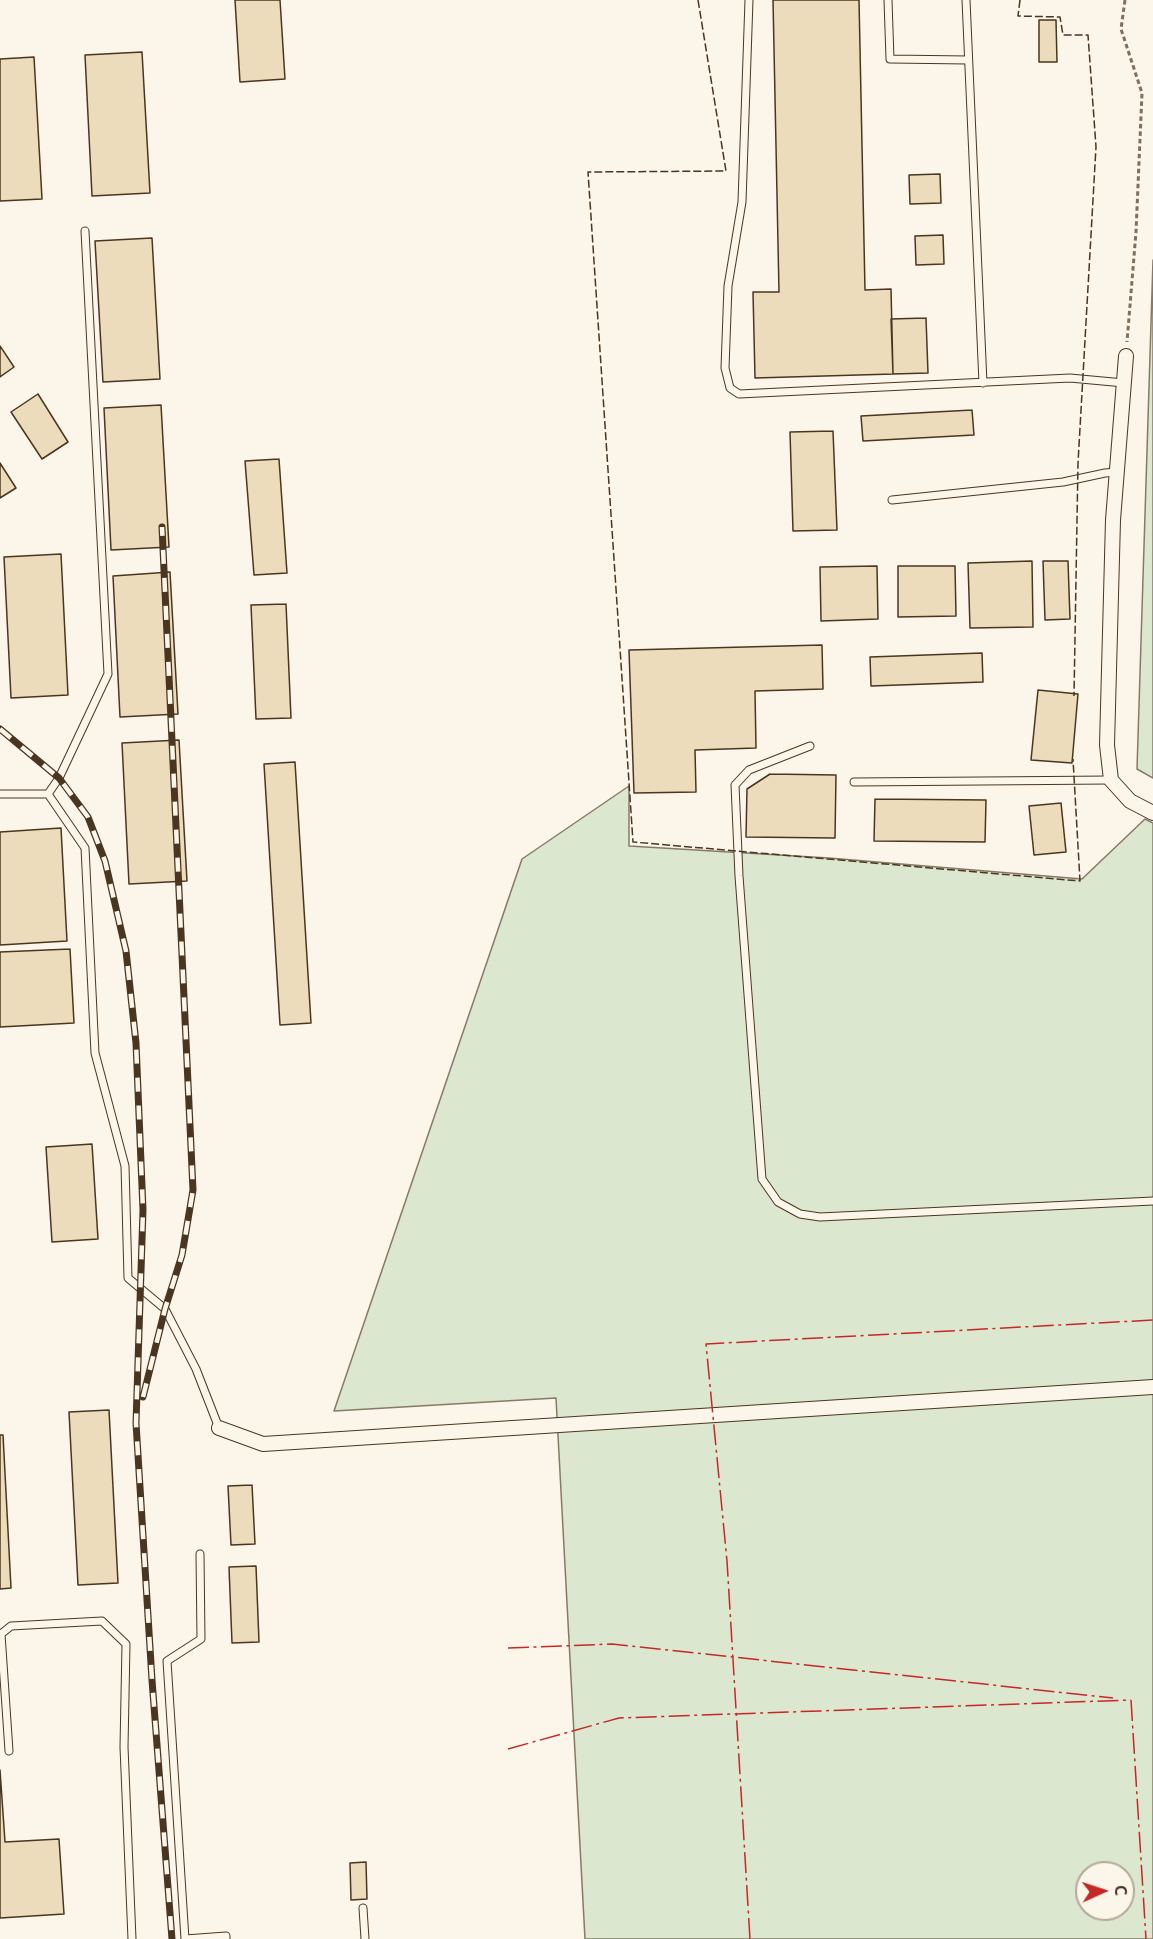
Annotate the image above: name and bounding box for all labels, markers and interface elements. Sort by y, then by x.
north arrow [1075,1861,1135,1921]
text: С [1112,1885,1130,1896]

